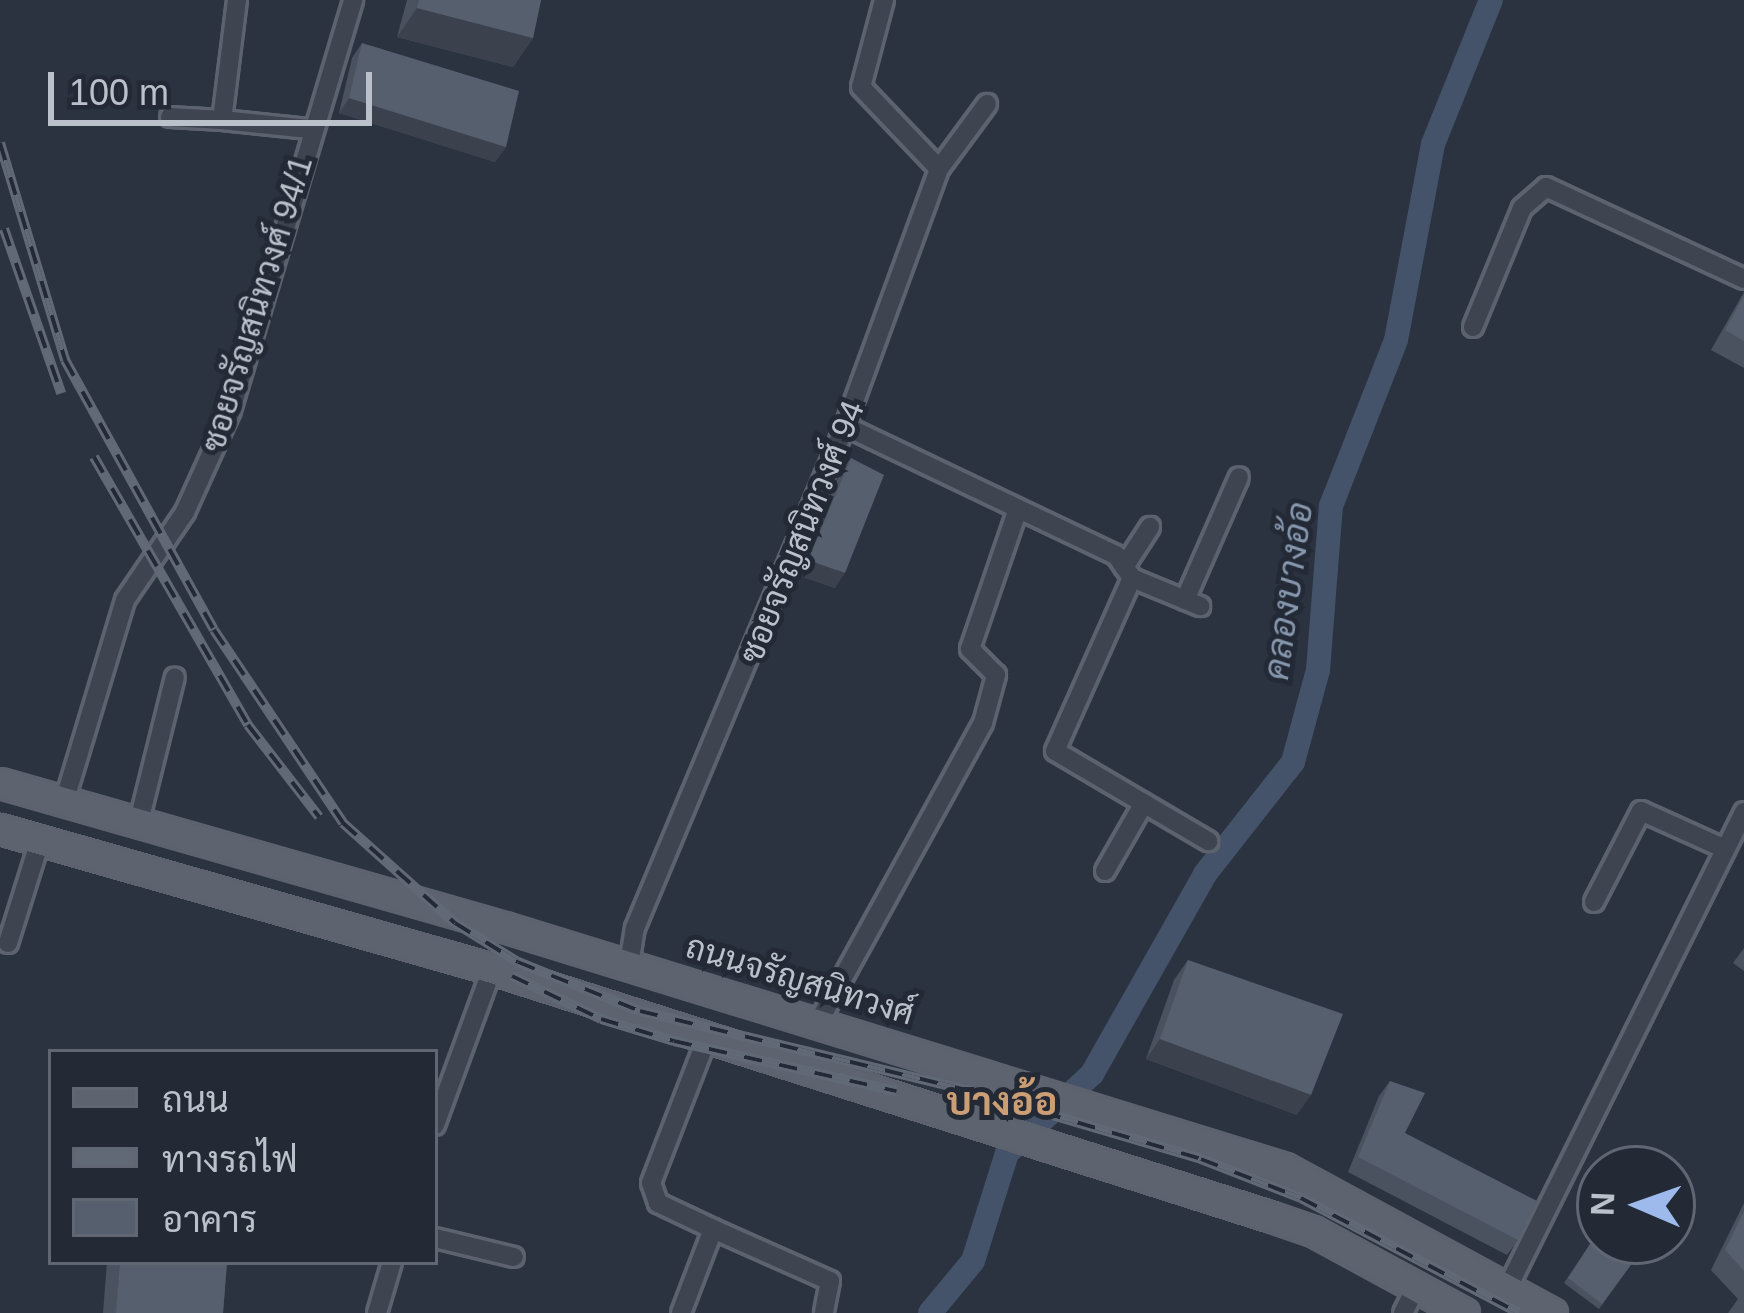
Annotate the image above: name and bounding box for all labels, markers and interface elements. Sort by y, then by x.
scale bar [54,48,378,122]
text: 100 m [69,72,169,113]
street label: ซอยจรัญสนิทวงศ์ 94/1 [193,151,321,457]
street label: ซอยจรัญสนิทวงศ์ 94 [731,395,873,669]
water label: คลองบางอ้อ [1254,499,1322,683]
street label: ถนนจรัญสนิทวงศ์ [681,926,919,1034]
legend [48,1049,438,1265]
text: ถนน [162,1079,229,1120]
district label: บางอ้อ [947,1079,1057,1125]
text: ทางรถไฟ [162,1139,298,1180]
north arrow [1576,1145,1696,1265]
text: N [1584,1191,1621,1216]
text: อาคาร [162,1199,257,1240]

